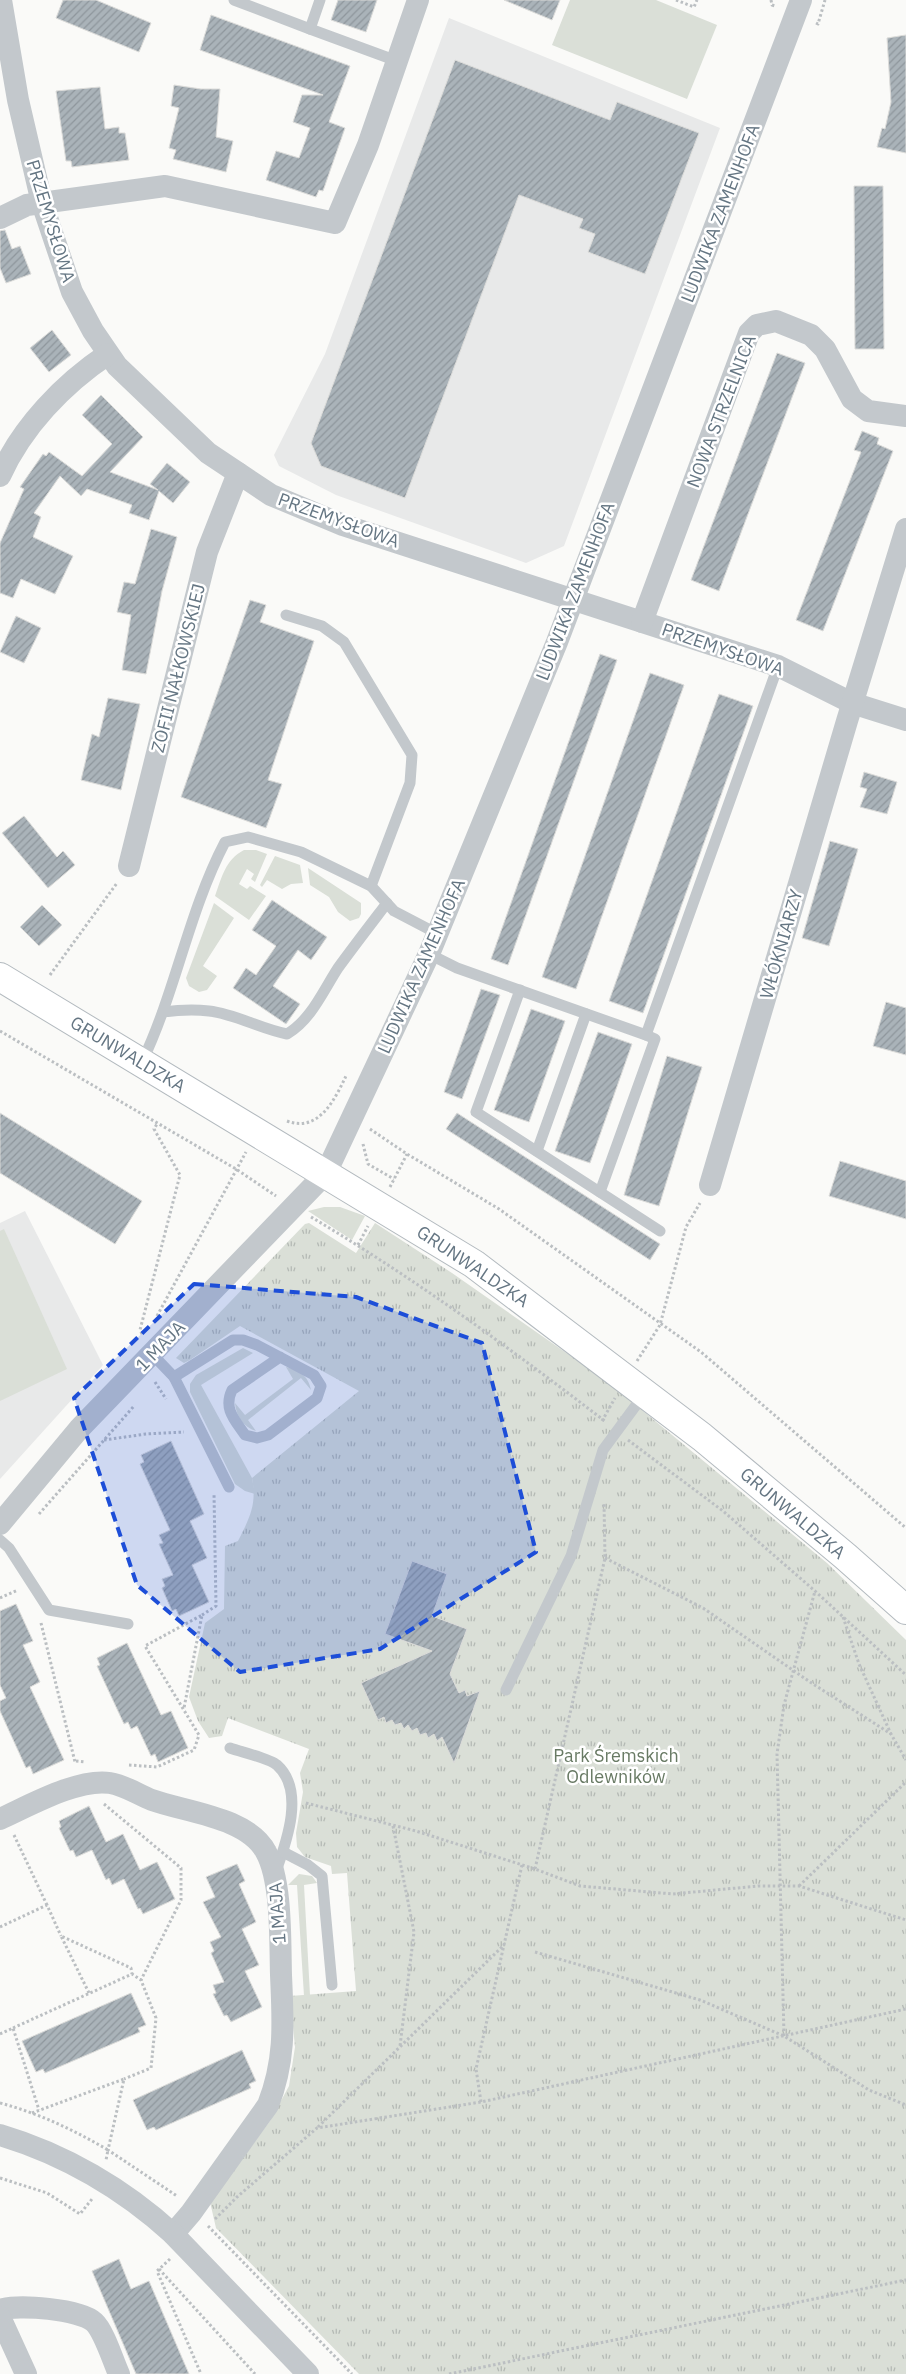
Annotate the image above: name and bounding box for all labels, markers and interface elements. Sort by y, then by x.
street label: LUDWIKA ZAMENHOFA [675,120,765,305]
street label: PRZEMYSŁOWA [21,157,81,286]
street label: NOWA STRZELNICA [681,331,761,491]
street label: PRZEMYSŁOWA [275,487,403,553]
street label: LUDWIKA ZAMENHOFA [530,498,620,683]
street label: ZOFII NAŁKOWSKIEJ [146,581,210,755]
street label: PRZEMYSŁOWA [659,617,787,681]
street label: LUDWIKA ZAMENHOFA [372,874,470,1057]
street label: WŁÓKNIARZY [754,886,808,1001]
street label: GRUNWALDZKA [66,1011,190,1098]
street label: GRUNWALDZKA [412,1220,534,1312]
street label: 1 MAJA [130,1315,190,1376]
street label: GRUNWALDZKA [736,1462,851,1564]
park label: Park Śremskich Odlewników [553,1744,679,1788]
street label: 1 MAJA [263,1881,291,1945]

